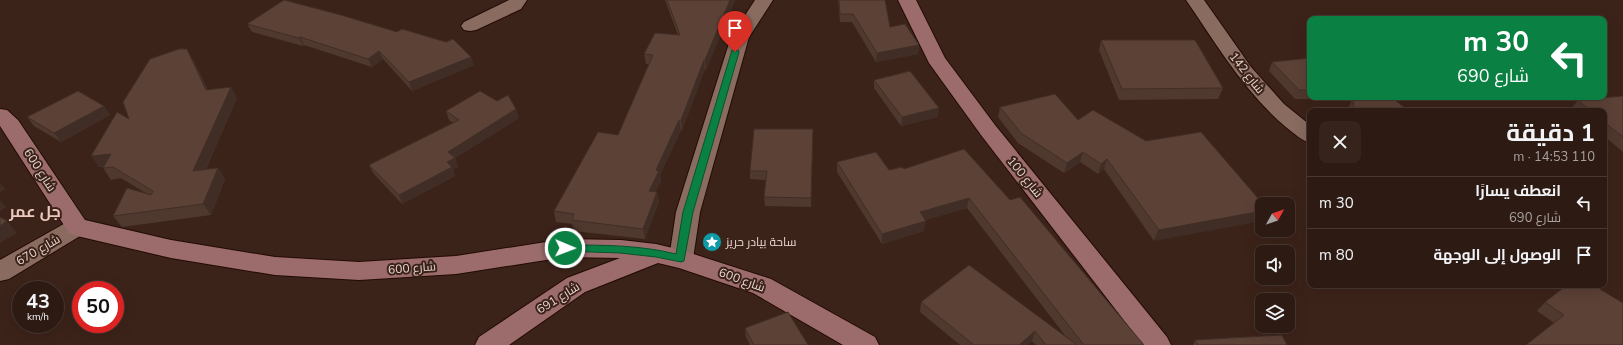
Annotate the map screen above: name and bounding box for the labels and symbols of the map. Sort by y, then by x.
pin [718,11,752,52]
street label: شارع 142 [1226,49,1268,97]
street label: شارع 600 [20,146,60,195]
street label: شارع 100 [1004,153,1046,201]
north arrow [1255,197,1295,237]
district label: جل عمر [8,201,61,223]
position arrow [544,227,586,269]
street label: شارع 670 [13,231,63,269]
place icon: ساحة بيادر حريز [701,231,723,253]
place label: ساحة بيادر حريز [725,234,797,250]
street label: شارع 600 [388,258,437,278]
street label: شارع 600 [717,264,767,296]
street label: شارع 691 [533,278,583,317]
speed limit sign: 50 [72,281,124,333]

